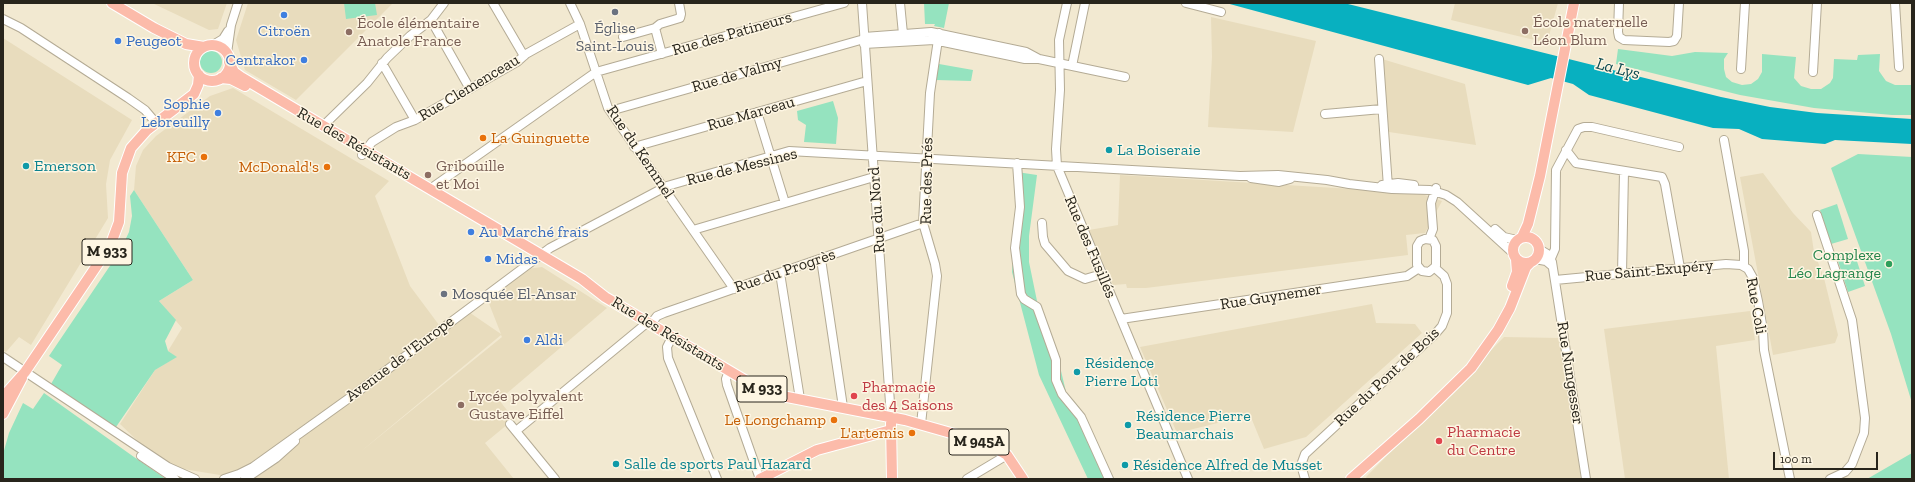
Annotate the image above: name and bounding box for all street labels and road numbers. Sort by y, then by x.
street label: Rue des Patineurs [670,8,794,60]
street label: Rue Clemenceau [415,50,523,126]
street label: Rue de Valmy [690,53,784,97]
street label: Rue Marceau [705,92,797,136]
street label: Rue du Kemmel [602,102,678,202]
street label: Rue des Résistants [294,104,414,184]
street label: Rue des Prés [917,137,937,225]
street label: Rue de Messines [685,144,799,190]
street label: Rue du Nord [864,166,890,254]
street label: Rue des Fusillés [1060,193,1120,301]
road number: M 933 [82,239,132,265]
street label: Rue du Progrès [732,245,838,297]
street label: Rue Saint-Exupéry [1584,256,1714,286]
street label: Rue Coli [1742,276,1770,336]
street label: Rue Guynemer [1219,279,1323,315]
street label: Rue des Résistants [608,293,728,375]
street label: Avenue de l'Europe [342,312,458,406]
street label: Rue Nungesser [1552,320,1588,426]
street label: Rue du Pont de Bois [1331,323,1443,431]
road number: M 933 [737,376,787,402]
road number: M 945A [949,429,1009,455]

